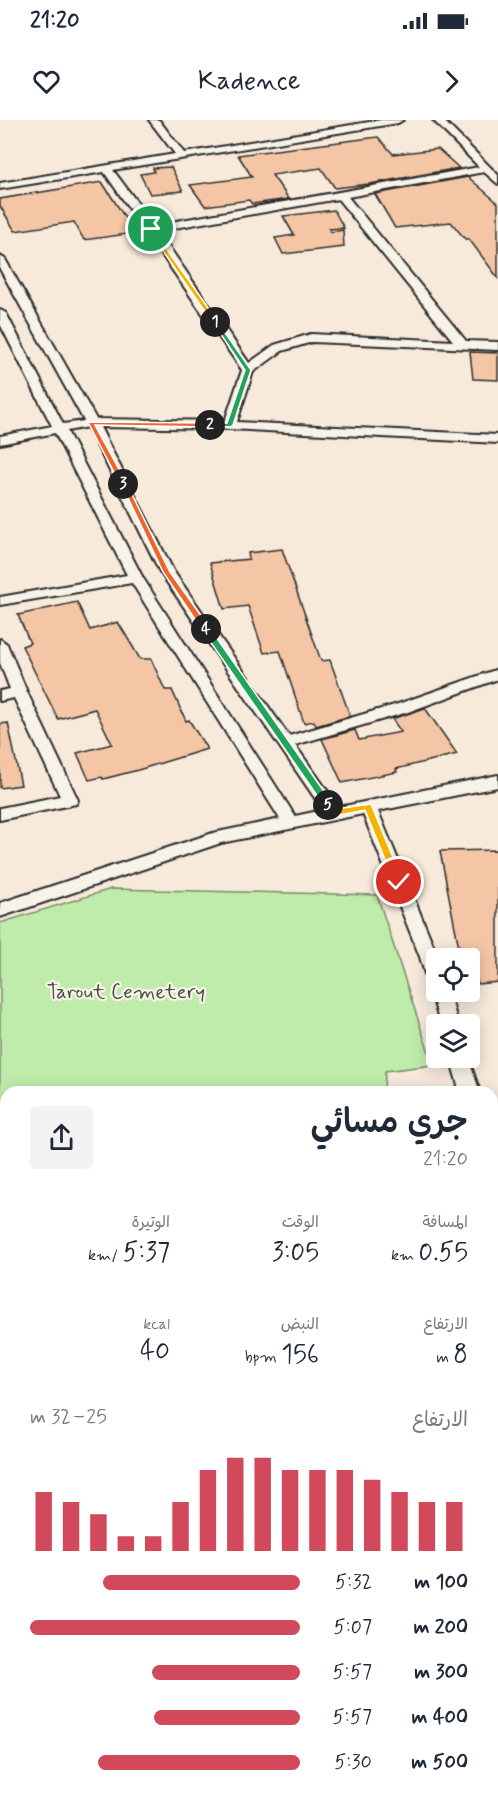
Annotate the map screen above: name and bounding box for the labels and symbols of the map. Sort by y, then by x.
pin [125,203,176,254]
pin: 1 [200,307,230,337]
pin: 2 [195,410,225,440]
pin: 3 [108,469,138,499]
pin: 4 [191,614,221,644]
pin: 5 [313,790,343,820]
pin [373,856,424,907]
park label: Tarout Cemetery [47,978,205,1006]

